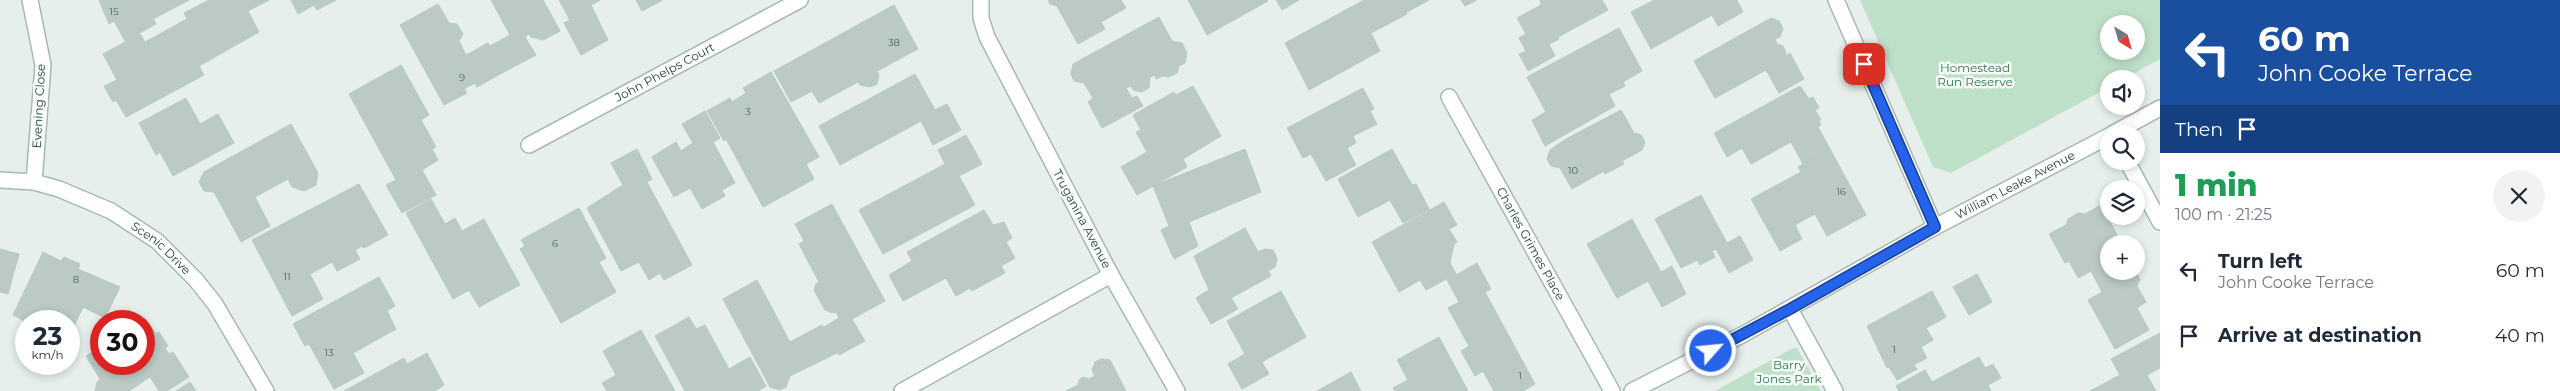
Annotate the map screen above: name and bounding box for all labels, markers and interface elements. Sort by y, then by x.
house number: 15 [109,5,119,18]
north arrow [2100,15,2145,60]
map controls [2100,15,2145,280]
text: 60 m [2258,17,2351,60]
icon: left [2175,20,2240,85]
house number: 38 [888,36,900,49]
street label: John Phelps Court [611,39,717,105]
pin [1843,43,1885,85]
icon: arrive [1850,50,1878,78]
park label: Homestead Run Reserve [1937,60,2013,89]
text: John Cooke Terrace [2258,60,2473,87]
street label: Evening Close [29,63,48,149]
button: sound [2100,70,2145,115]
house number: 9 [459,71,465,84]
house number: 3 [745,105,751,118]
icon: arrive [2233,115,2261,143]
text: Then [2175,118,2223,141]
button: search [2100,125,2145,170]
street label: William Leake Avenue [1953,147,2077,222]
house number: 10 [1568,164,1578,177]
street label: Truganina Avenue [1050,167,1115,271]
text: 1 min [2175,167,2258,204]
button: close [2493,170,2545,222]
button: layers [2100,180,2145,225]
street label: Charles Grimes Place [1494,184,1568,303]
house number: 16 [1836,185,1846,198]
text: 100 m · 21:25 [2175,205,2272,224]
street label: Scenic Drive [129,218,194,278]
button: + [2100,235,2145,280]
house number: 6 [552,237,558,250]
text: Turn left [2218,250,2303,273]
icon: left [2175,257,2203,285]
text: 60 m [2496,259,2545,282]
house number: 11 [283,270,291,283]
house number: 8 [73,273,79,286]
text: John Cooke Terrace [2218,273,2374,292]
speed limit sign: 30 [90,310,155,375]
text: 23 [33,321,62,351]
icon: arrive [2175,322,2203,350]
position arrow [1684,324,1736,376]
text: Arrive at destination [2218,324,2422,347]
text: 40 m [2495,324,2545,347]
house number: 1 [1892,343,1896,356]
house number: 13 [324,346,334,359]
text: km/h [31,347,64,362]
park label: Barry Jones Park [1755,357,1822,386]
house number: 1 [1518,369,1522,382]

